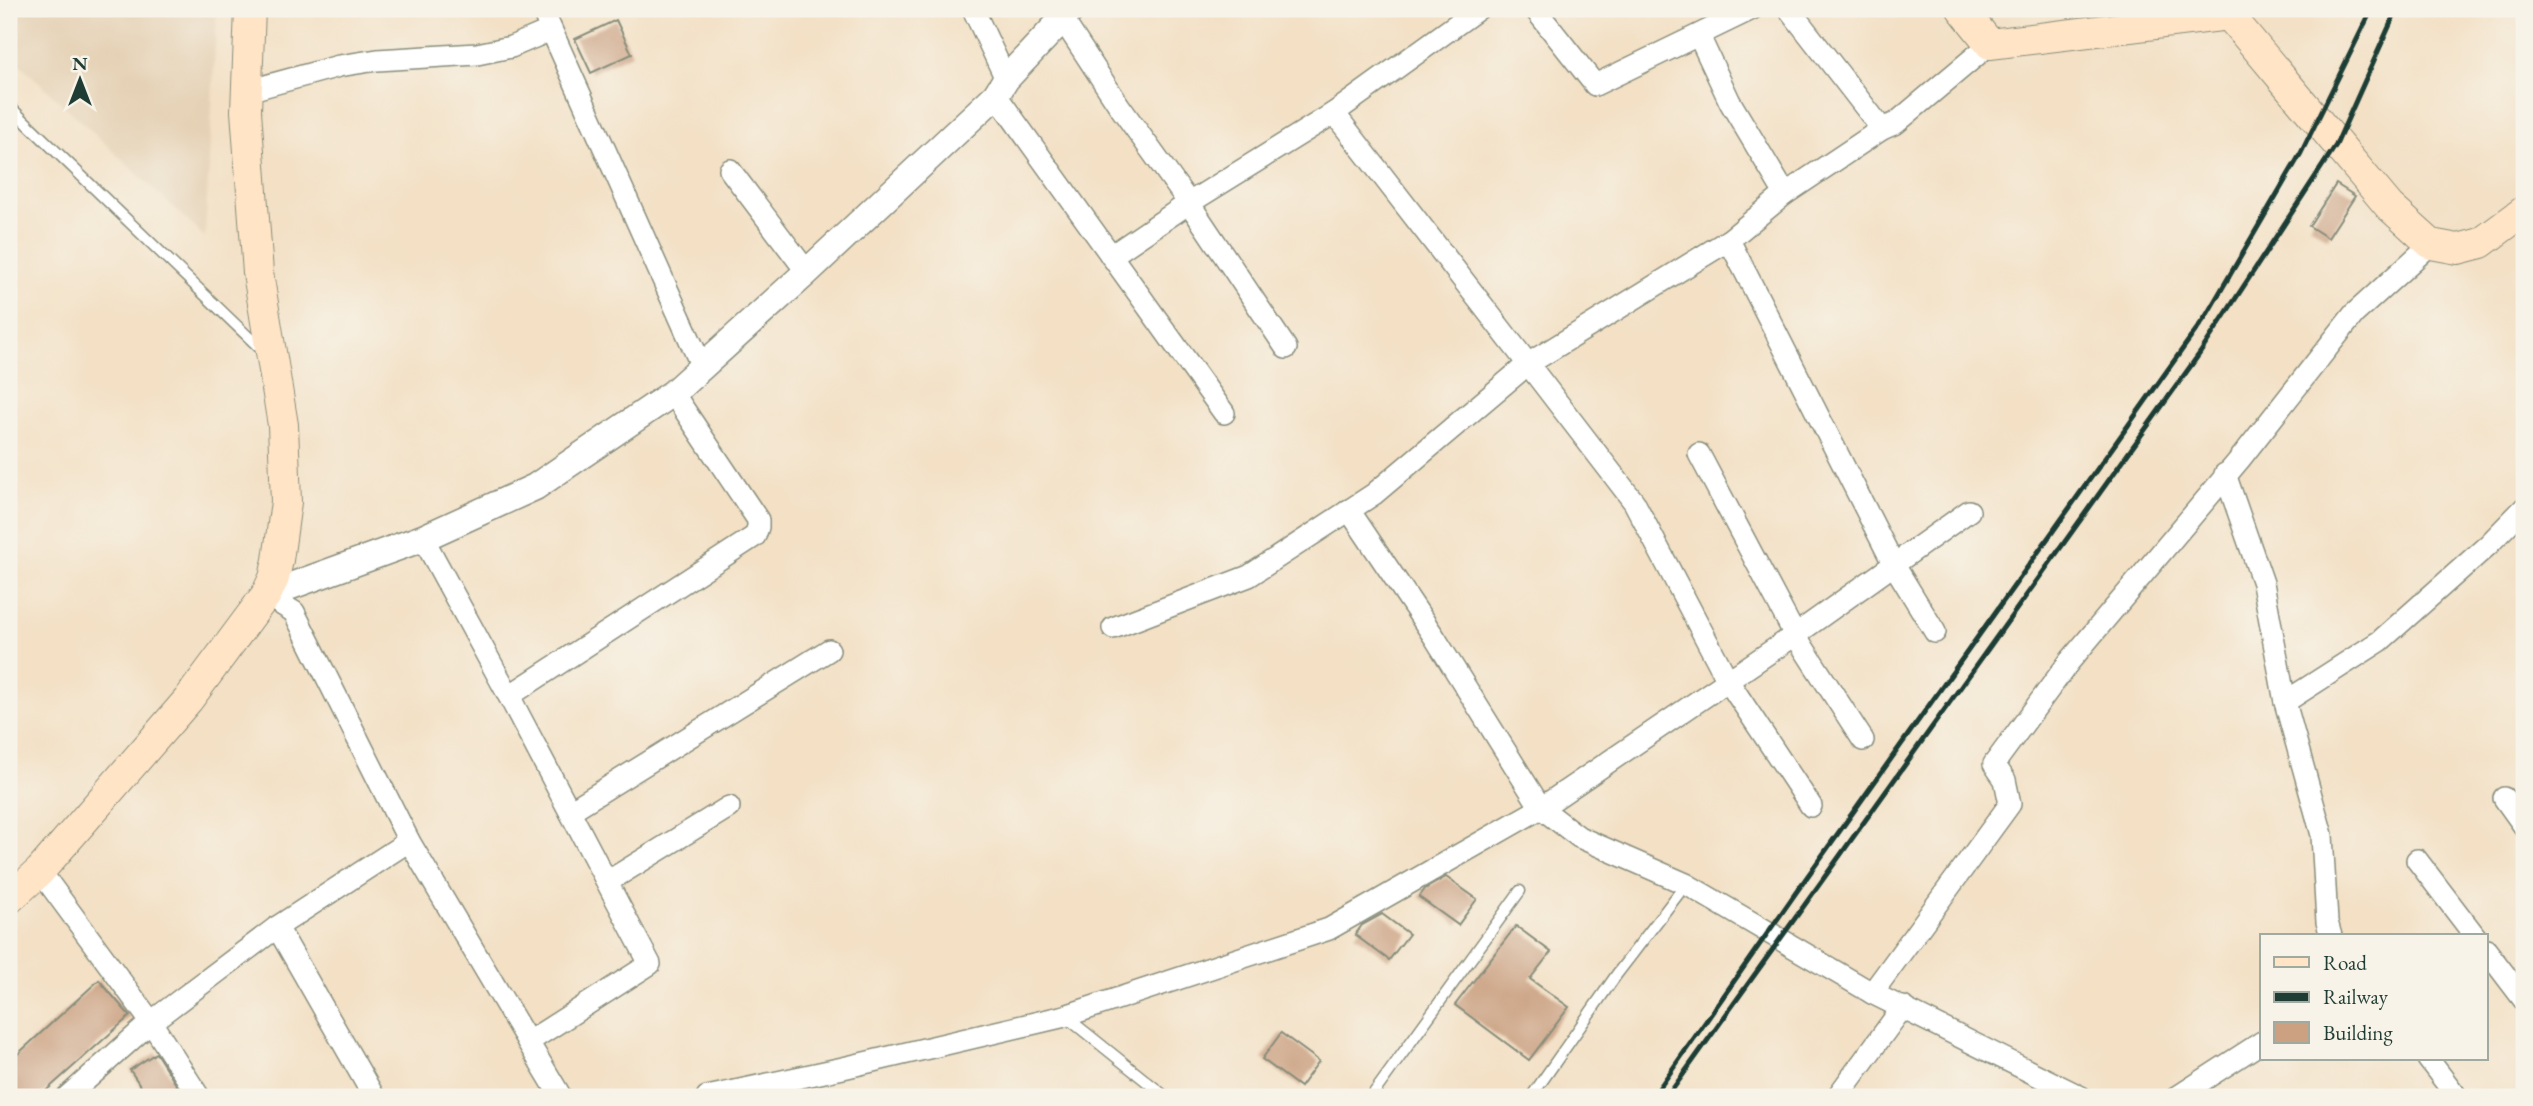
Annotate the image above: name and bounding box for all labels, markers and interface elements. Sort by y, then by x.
north arrow [46,46,116,116]
text: N [72,51,88,76]
legend [2260,934,2488,1060]
text: Road [2323,949,2367,976]
text: Railway [2323,983,2389,1010]
text: Building [2323,1019,2393,1046]

